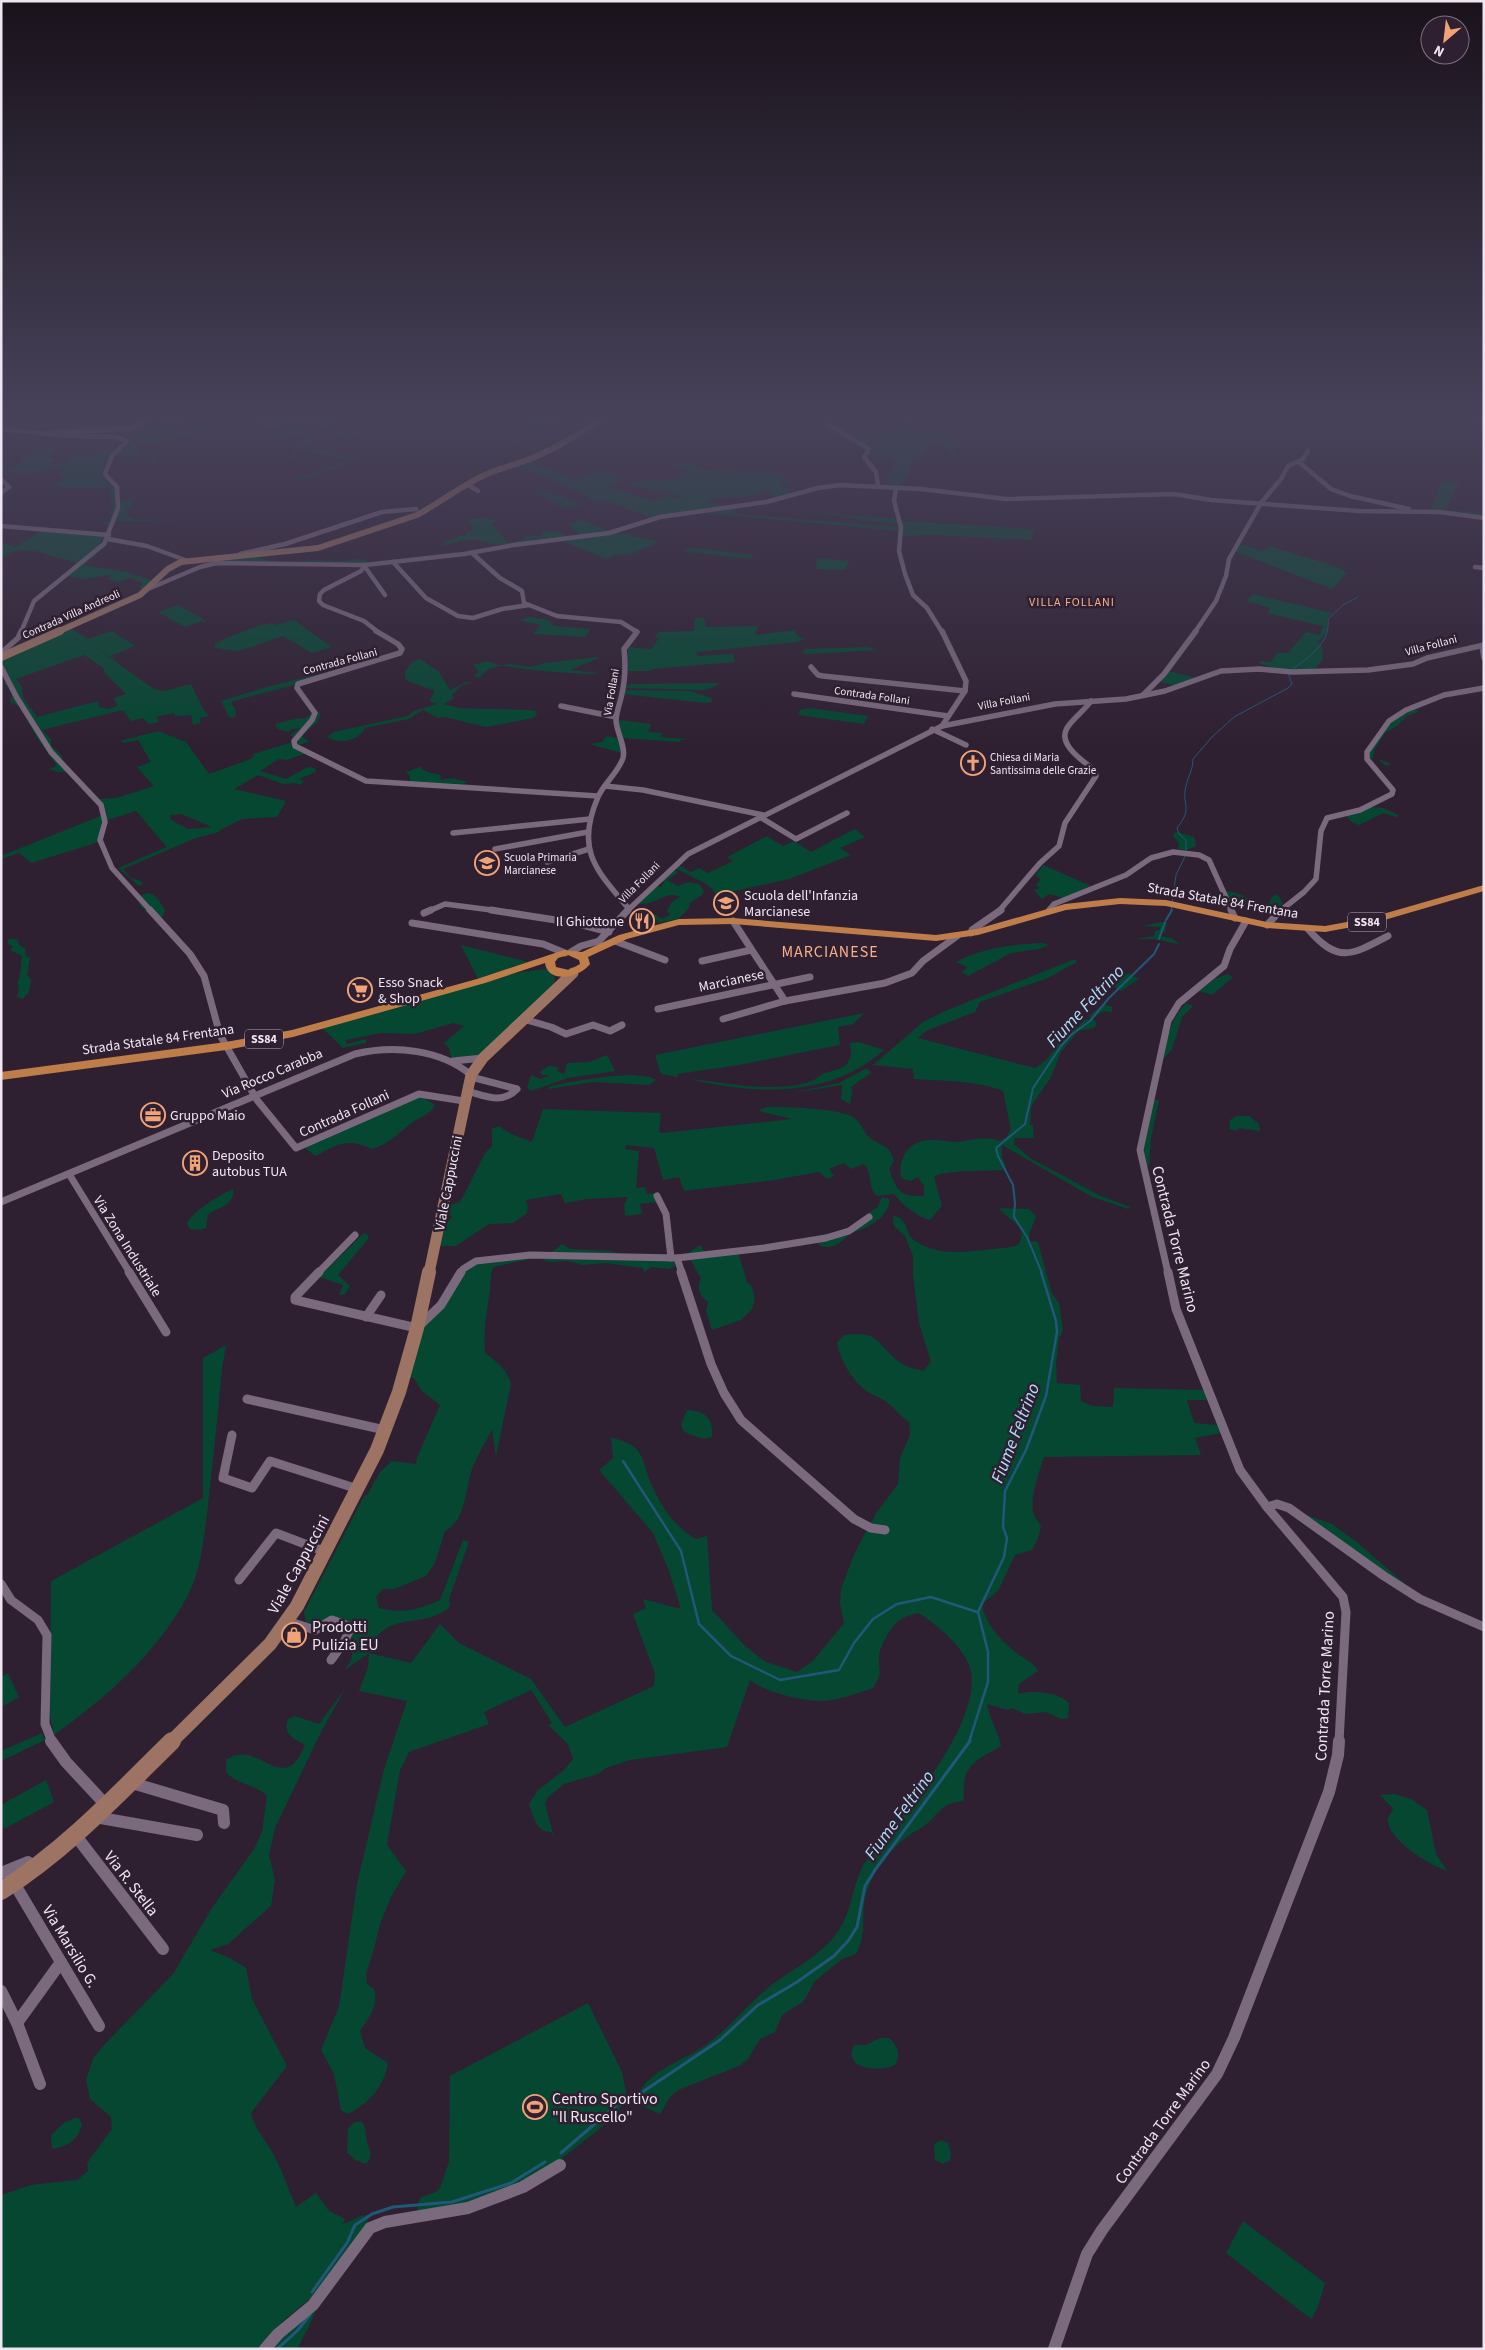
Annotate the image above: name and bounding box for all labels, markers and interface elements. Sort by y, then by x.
north arrow [1420,15,1470,65]
text: N [1431,40,1448,62]
street label: Contrada Villa Andreoli [20,586,122,643]
district label: VILLA FOLLANI [1029,594,1115,611]
street label: Villa Follani [1404,631,1459,660]
street label: Contrada Follani [301,644,379,679]
street label: Via Follani [600,668,623,717]
street label: Contrada Follani [833,683,911,708]
street label: Villa Follani [977,689,1031,714]
church icon: Chiesa di Maria Santissima delle Grazie [960,750,986,776]
place label: Chiesa di Maria Santissima delle Grazie [990,750,1097,778]
school or university icon: Scuola Primaria Marcianese [474,850,500,876]
place label: Scuola Primaria Marcianese [504,850,577,878]
street label: Villa Follani [615,858,663,906]
street label: Strada Statale 84 Frentana [1146,878,1300,924]
place label: Scuola dell'Infanzia Marcianese [744,886,858,922]
school or university icon: Scuola dell'Infanzia Marcianese [713,890,739,916]
restaurant icon: Il Ghiottone [629,908,655,934]
place label: Il Ghiottone [556,912,624,932]
road number: SS84 [1348,912,1386,932]
district label: MARCIANESE [781,941,879,963]
water label: Fiume Feltrino [1040,959,1130,1053]
street label: Marcianese [697,964,766,998]
place label: Esso Snack & Shop [378,973,443,1009]
supermarket icon: Esso Snack & Shop [347,977,373,1003]
street label: Strada Statale 84 Frentana [81,1019,235,1061]
road number: SS84 [245,1030,283,1048]
street label: Via Rocco Carabba [219,1044,326,1104]
street label: Contrada Follani [296,1085,393,1143]
office icon: Gruppo Maio [140,1102,166,1128]
place label: Gruppo Maio [170,1106,245,1126]
street label: Viale Cappuccini [430,1134,468,1232]
place label: Deposito autobus TUA [212,1146,287,1182]
building icon: Deposito autobus TUA [182,1150,208,1176]
street label: Contrada Torre Marino [1146,1164,1204,1315]
street label: Via Zona Industriale [88,1192,166,1301]
water label: Fiume Feltrino [985,1380,1046,1487]
street label: Viale Cappuccini [263,1511,335,1618]
street label: Contrada Torre Marino [1310,1610,1340,1762]
place label: Prodotti Pulizia EU [312,1616,379,1656]
shop icon: Prodotti Pulizia EU [281,1622,307,1648]
water label: Fiume Feltrino [858,1765,940,1865]
street label: Via R. Stella [99,1846,164,1921]
street label: Via Marsilio G. [37,1901,104,1992]
street label: Contrada Torre Marino [1110,2054,1216,2189]
place label: Centro Sportivo "Il Ruscello" [552,2088,658,2128]
sports icon: Centro Sportivo "Il Ruscello" [522,2094,548,2120]

